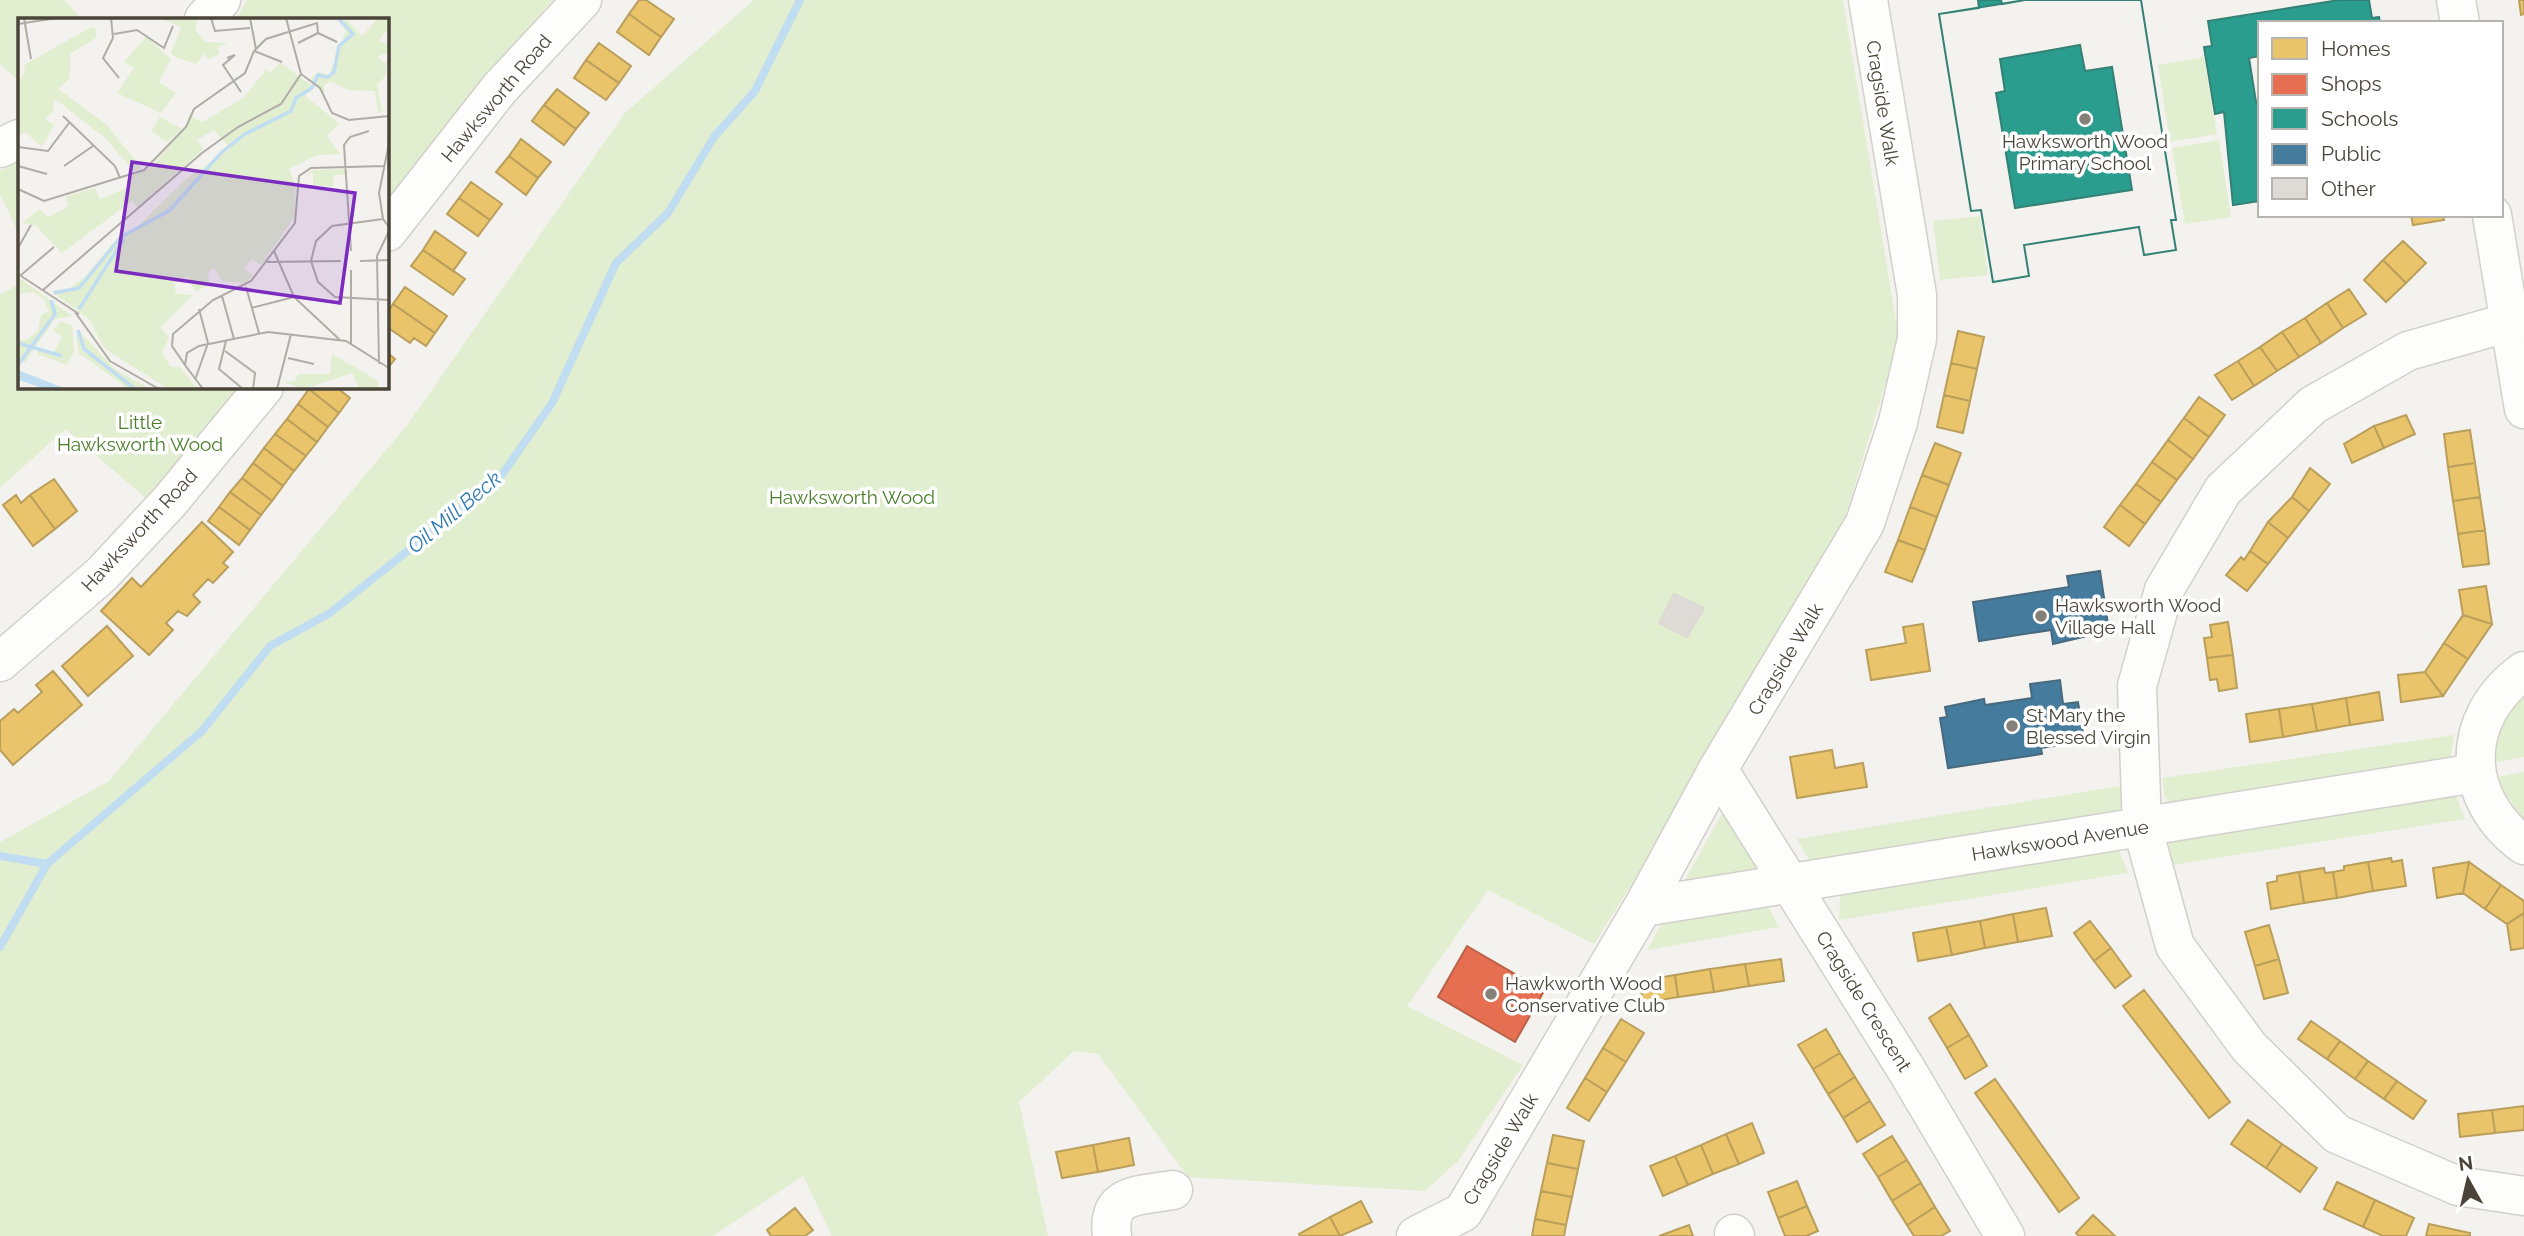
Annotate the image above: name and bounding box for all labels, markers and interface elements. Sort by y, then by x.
inset map [18,18,388,388]
legend [2258,21,2503,217]
street label: Hawksworth Road [436,30,556,166]
text: Homes [2321,36,2391,61]
street label: Cragside Walk [1862,39,1904,167]
text: Shops [2321,71,2382,96]
text: Schools [2321,106,2398,131]
marker: Hawksworth Wood Primary School [2077,111,2093,127]
place label: Hawksworth Wood Primary School [2002,130,2168,174]
text: Public [2321,141,2381,166]
text: Other [2321,176,2376,201]
park label: Little Hawksworth Wood [57,411,223,455]
street label: Hawksworth Road [77,464,201,596]
water label: Oil Mill Beck [402,466,506,558]
park label: Hawksworth Wood [769,486,935,508]
place label: Hawksworth Wood Village Hall [2055,594,2221,638]
street label: Cragside Walk [1743,599,1827,719]
marker: Hawksworth Wood Village Hall [2033,608,2049,624]
place label: St Mary the Blessed Virgin [2026,704,2151,748]
marker: St Mary the Blessed Virgin [2004,718,2020,734]
street label: Hawkswood Avenue [1970,815,2150,865]
street label: Cragside Crescent [1812,927,1916,1076]
place label: Hawkworth Wood Conservative Club [1505,972,1665,1016]
marker: Hawkworth Wood Conservative Club [1483,986,1499,1002]
street label: Cragside Walk [1458,1089,1542,1209]
north arrow [2433,1145,2503,1215]
text: N [2457,1151,2474,1175]

